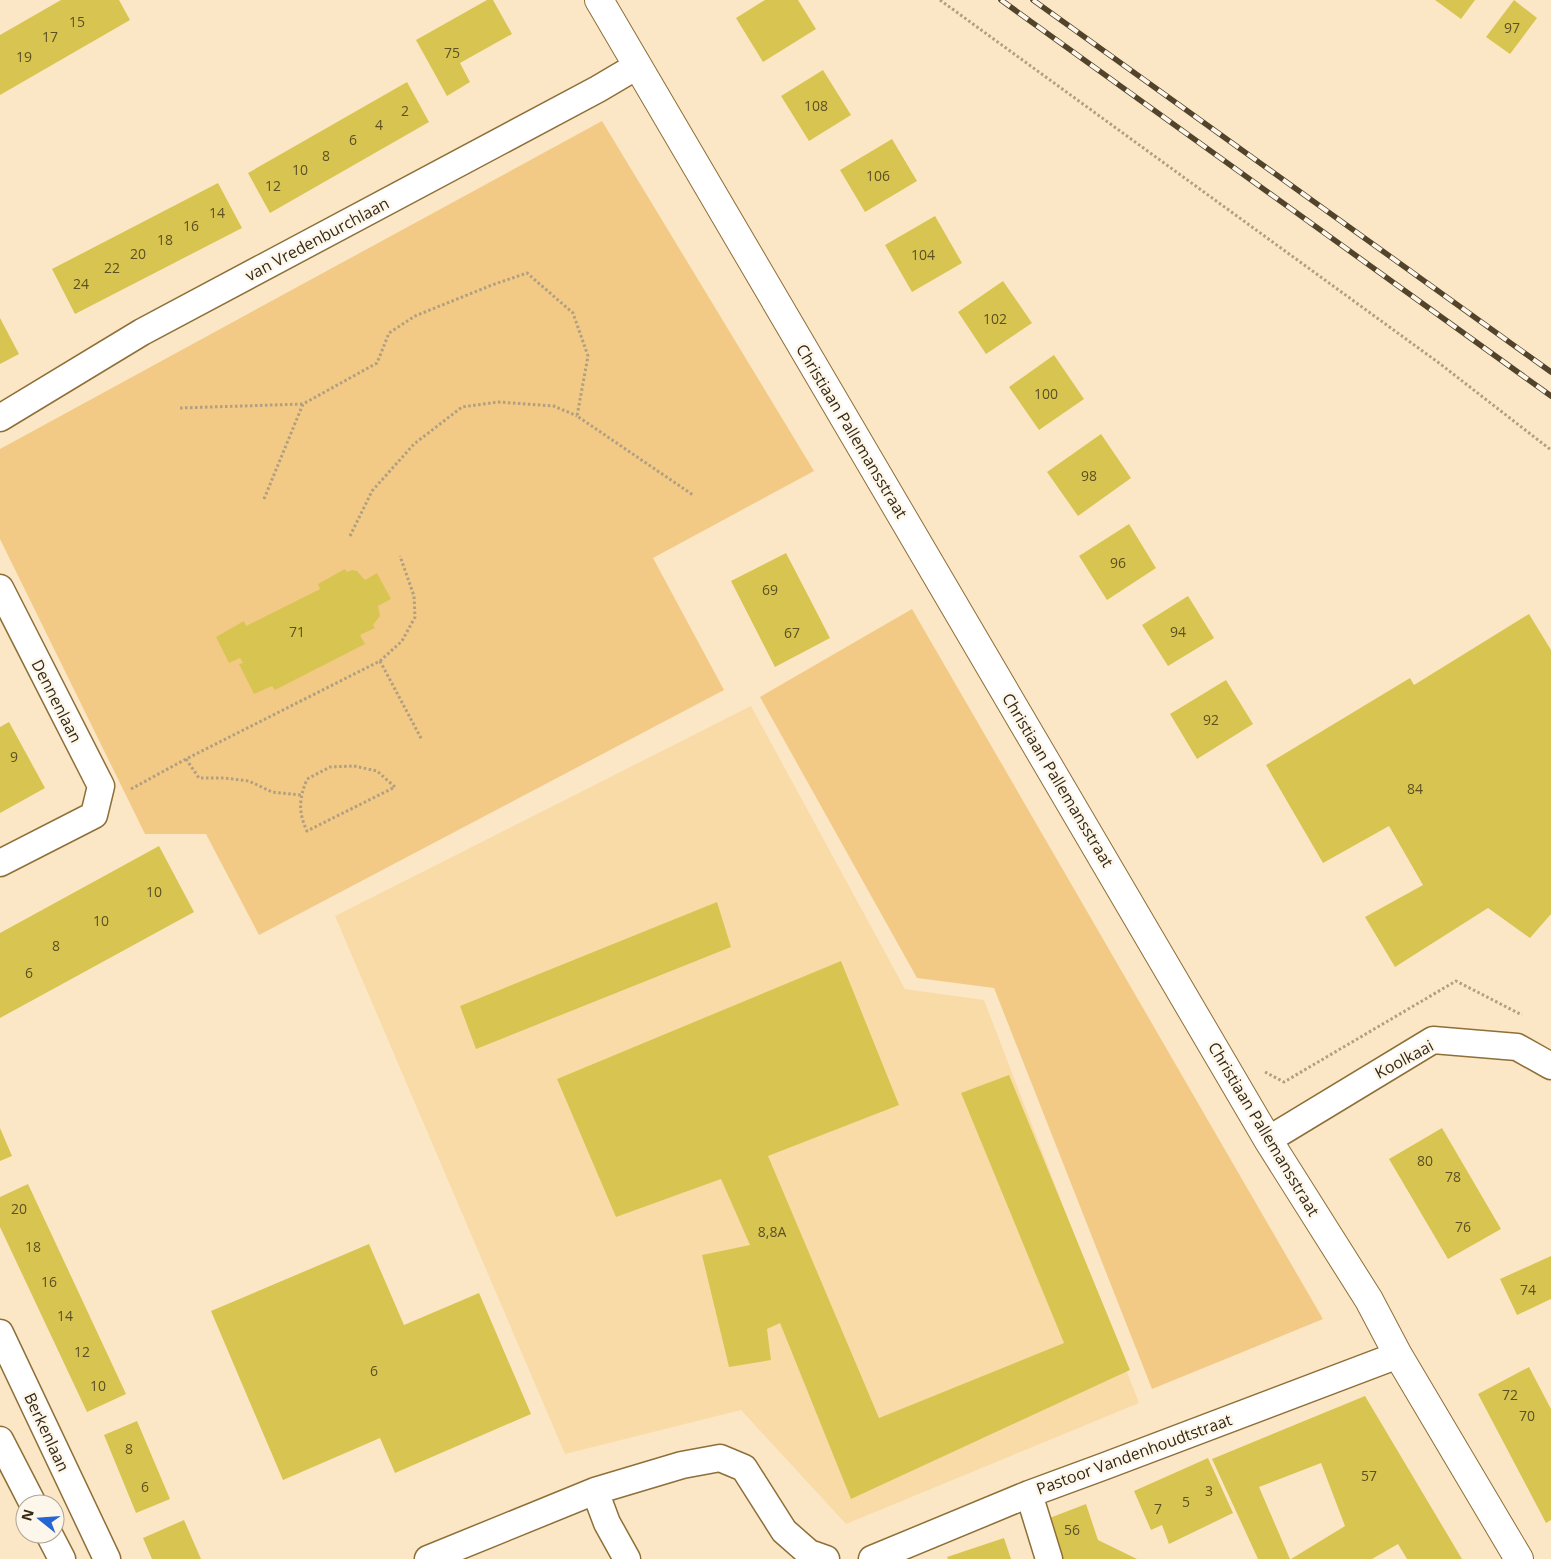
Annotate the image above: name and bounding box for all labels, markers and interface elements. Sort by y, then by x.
house number: 15 [69,12,85,31]
house number: 97 [1504,18,1520,37]
house number: 17 [42,27,58,46]
house number: 75 [444,43,460,62]
house number: 19 [16,47,32,66]
house number: 108 [804,96,828,115]
house number: 2 [401,101,409,120]
house number: 4 [375,115,383,134]
house number: 6 [349,130,357,149]
house number: 8 [322,146,330,165]
house number: 10 [292,160,308,179]
house number: 106 [866,166,890,185]
house number: 12 [265,176,281,195]
street label: van Vredenburchlaan [241,192,393,286]
house number: 14 [209,203,225,222]
house number: 16 [183,216,199,235]
house number: 18 [157,230,173,249]
house number: 20 [130,244,146,263]
house number: 104 [911,245,935,264]
house number: 22 [104,258,120,277]
house number: 24 [73,274,89,293]
house number: 102 [983,309,1007,328]
street label: Christiaan Pallemansstraat [791,340,913,522]
house number: 100 [1034,384,1058,403]
house number: 98 [1081,466,1097,485]
house number: 96 [1110,553,1126,572]
house number: 69 [762,580,778,599]
house number: 71 [289,622,305,641]
house number: 94 [1170,622,1186,641]
house number: 67 [784,623,800,642]
street label: Dennenlaan [27,656,87,746]
street label: Christiaan Pallemansstraat [997,689,1119,871]
house number: 92 [1203,710,1219,729]
house number: 9 [10,747,18,766]
house number: 84 [1407,779,1423,798]
house number: 10 [146,882,162,901]
house number: 10 [93,911,109,930]
house number: 8 [52,936,60,955]
house number: 6 [25,963,33,982]
street label: Koolkaai [1371,1034,1437,1084]
street label: Christiaan Pallemansstraat [1203,1038,1325,1220]
house number: 80 [1417,1151,1433,1170]
house number: 78 [1445,1167,1461,1186]
house number: 20 [11,1199,27,1218]
house number: 76 [1455,1217,1471,1236]
house number: 8,8A [758,1222,786,1241]
house number: 18 [25,1237,41,1256]
house number: 16 [41,1272,57,1291]
house number: 74 [1520,1280,1536,1299]
house number: 14 [57,1306,73,1325]
house number: 12 [74,1342,90,1361]
house number: 6 [370,1361,378,1380]
house number: 10 [90,1376,106,1395]
house number: 72 [1502,1385,1518,1404]
street label: Berkenlaan [19,1389,75,1475]
house number: 70 [1519,1406,1535,1425]
street label: Pastoor Vandenhoudtstraat [1033,1408,1235,1500]
house number: 8 [125,1439,133,1458]
house number: 57 [1361,1466,1377,1485]
house number: 6 [141,1477,149,1496]
house number: 3 [1205,1481,1213,1500]
house number: 5 [1182,1492,1190,1511]
north arrow [15,1494,65,1544]
house number: 7 [1154,1499,1162,1518]
text: N [16,1507,38,1523]
house number: 56 [1064,1520,1080,1539]

